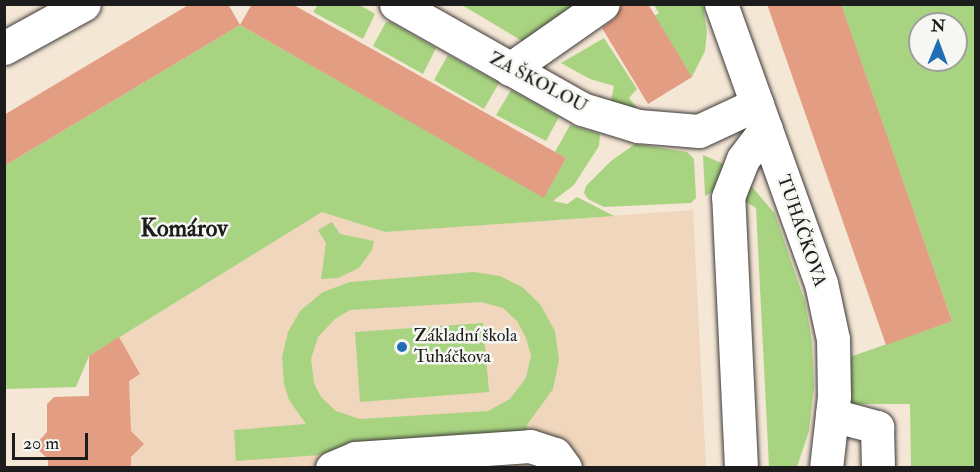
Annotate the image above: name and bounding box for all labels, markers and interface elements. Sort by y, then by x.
north arrow [908,12,968,72]
text: N [931,16,946,36]
street label: ZA ŠKOLOU [485,48,591,118]
street label: TUHÁČKOVA [772,172,830,290]
district label: Komárov [141,215,227,243]
place label: Základní škola Tuháčkova [414,326,517,368]
marker: Základní škola Tuháčkova [395,340,409,354]
scale bar [15,421,92,459]
text: 20 m [23,432,59,455]

